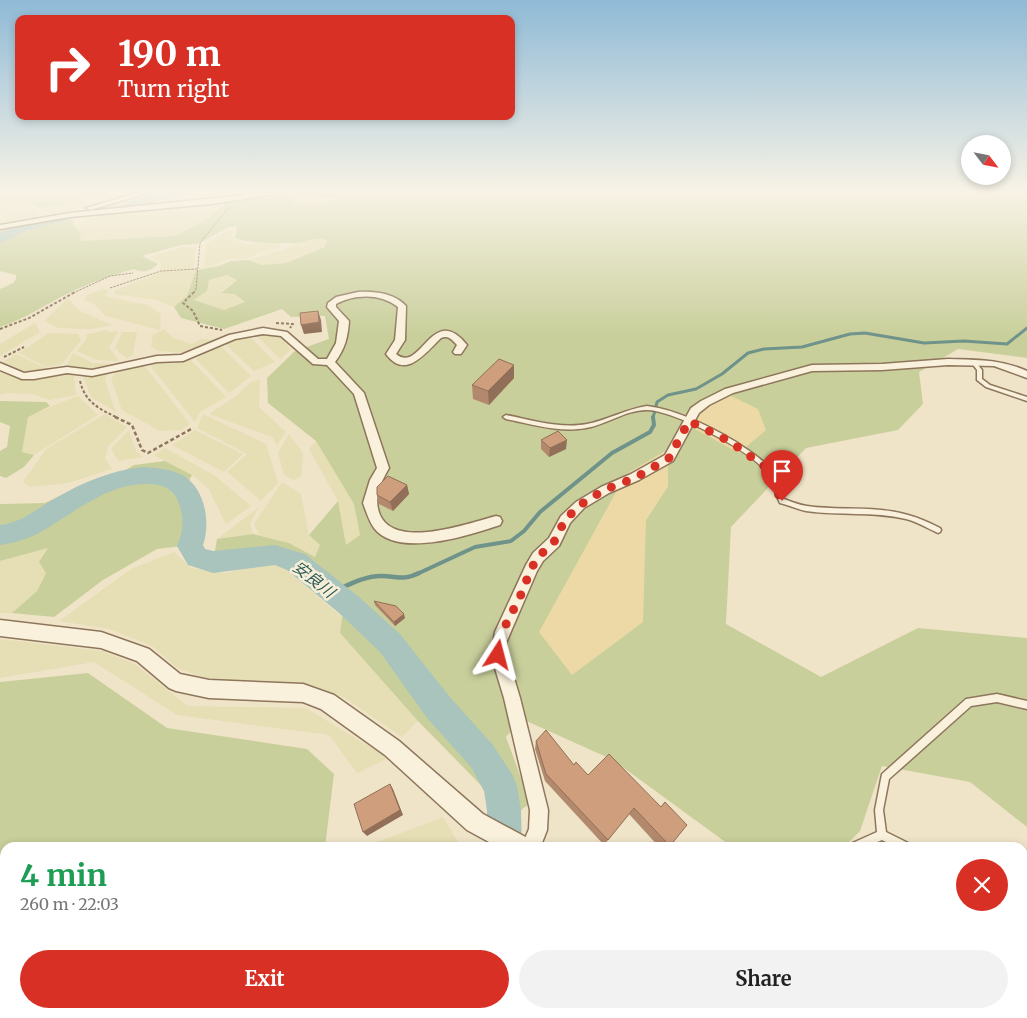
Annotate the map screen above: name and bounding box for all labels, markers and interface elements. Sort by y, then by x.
text: 190 m [118,32,221,76]
icon: right [35,35,100,100]
text: Turn right [118,75,229,103]
north arrow [961,135,1011,185]
map controls [961,135,1011,185]
pin [761,450,803,501]
icon: arrive [768,457,796,485]
water label: 安良川 [289,556,341,603]
position arrow [471,628,523,680]
text: 4 min [20,856,107,894]
button: close [956,859,1008,911]
text: 260 m · 22:03 [20,894,119,914]
button: Exit [20,950,509,1008]
button: Share [519,950,1008,1008]

